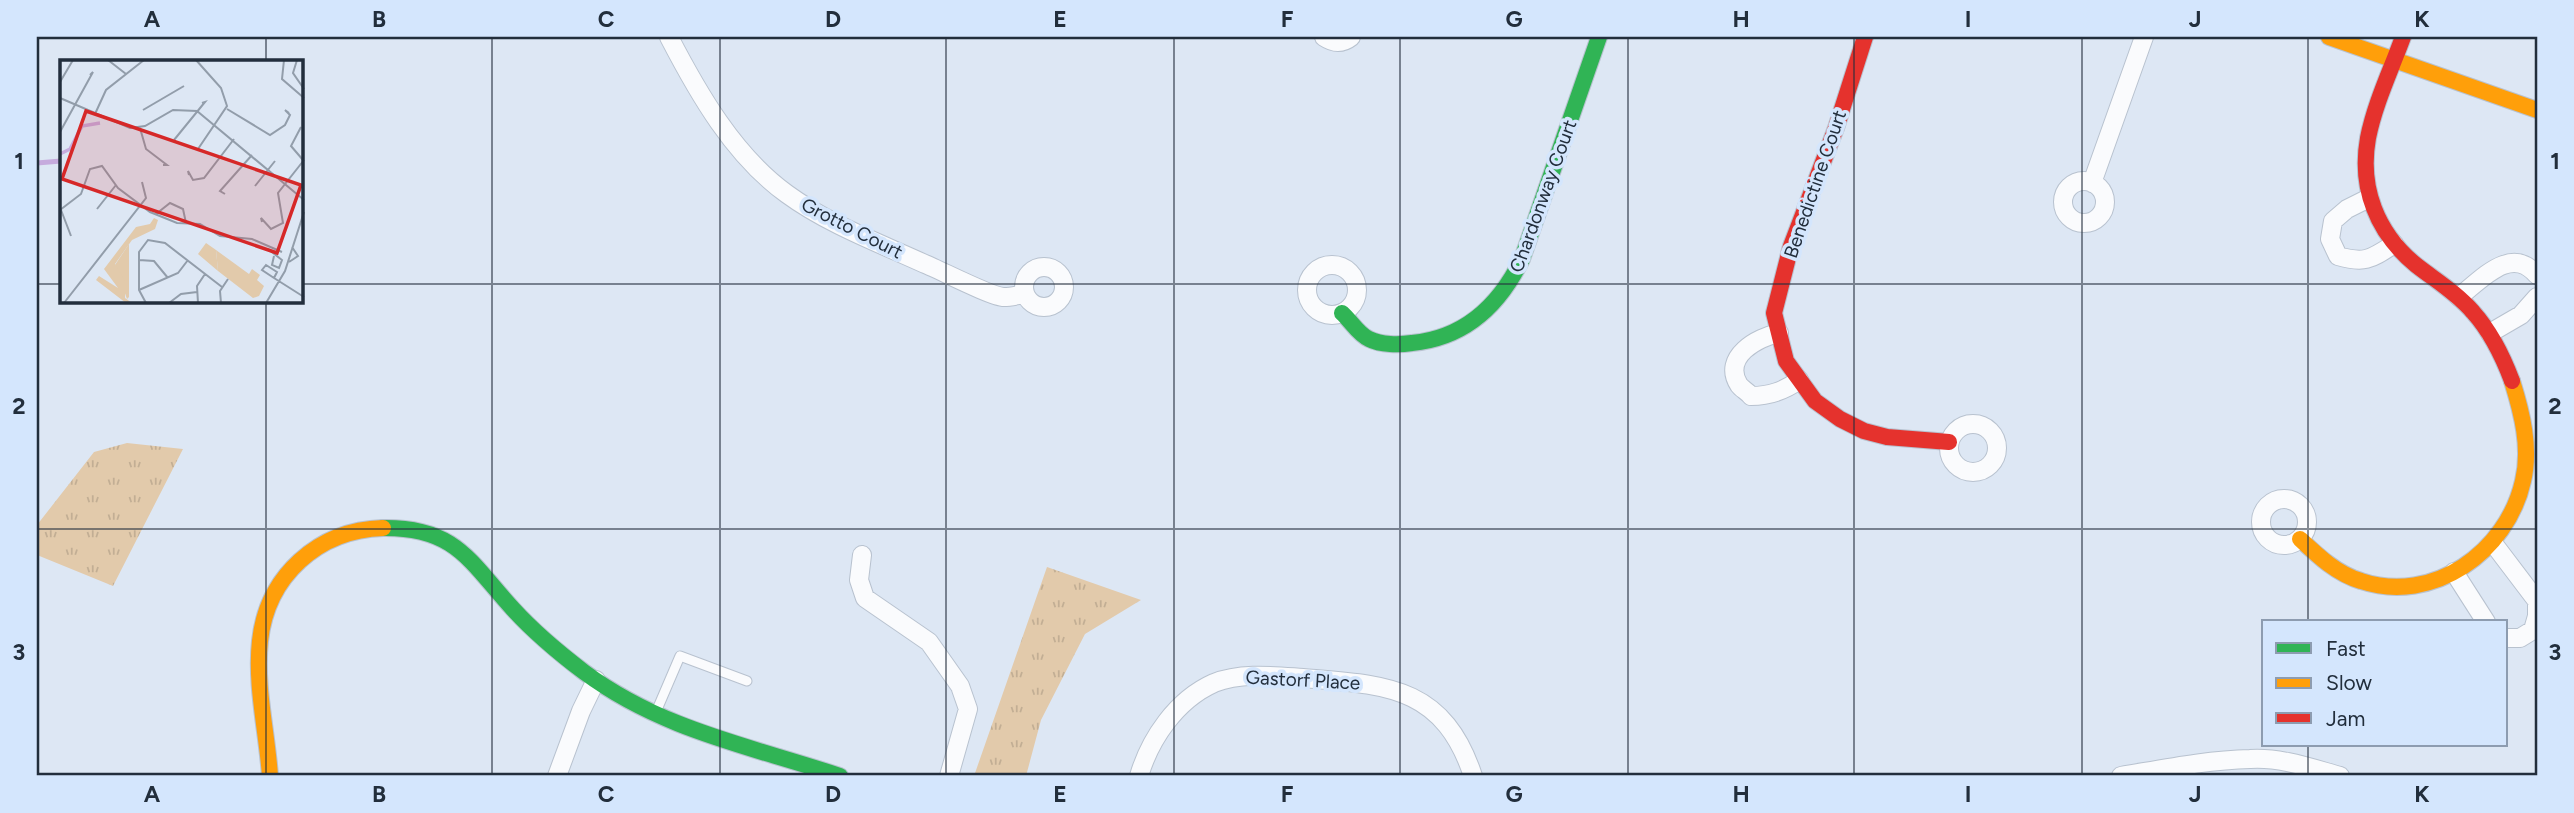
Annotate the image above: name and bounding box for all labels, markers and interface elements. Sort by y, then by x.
text: A [144,5,161,33]
text: B [372,5,386,33]
text: C [598,5,615,33]
text: D [825,5,841,33]
text: E [1053,5,1067,33]
text: F [1281,5,1294,33]
text: G [1505,5,1523,33]
text: H [1732,5,1750,33]
text: I [1965,5,1971,33]
text: J [2189,5,2201,33]
text: K [2414,5,2430,33]
inset map [60,60,303,303]
street label: Benedictine Court [1779,107,1851,261]
street label: Chardonway Court [1505,116,1581,276]
text: 1 [14,147,24,175]
text: 1 [2550,147,2560,175]
street label: Grotto Court [797,193,907,263]
text: 2 [12,392,26,420]
text: 2 [2548,392,2562,420]
legend [2262,620,2508,746]
text: Fast [2326,636,2366,661]
text: 3 [13,638,25,666]
text: 3 [2549,638,2561,666]
street label: Gastorf Place [1245,666,1361,694]
text: Slow [2326,670,2372,695]
text: Jam [2326,706,2365,731]
text: A [144,780,161,808]
text: B [372,780,386,808]
text: C [598,780,615,808]
text: D [825,780,841,808]
text: E [1053,780,1067,808]
text: F [1281,780,1294,808]
text: G [1505,780,1523,808]
text: H [1732,780,1750,808]
text: I [1965,780,1971,808]
text: J [2189,780,2201,808]
text: K [2414,780,2430,808]

